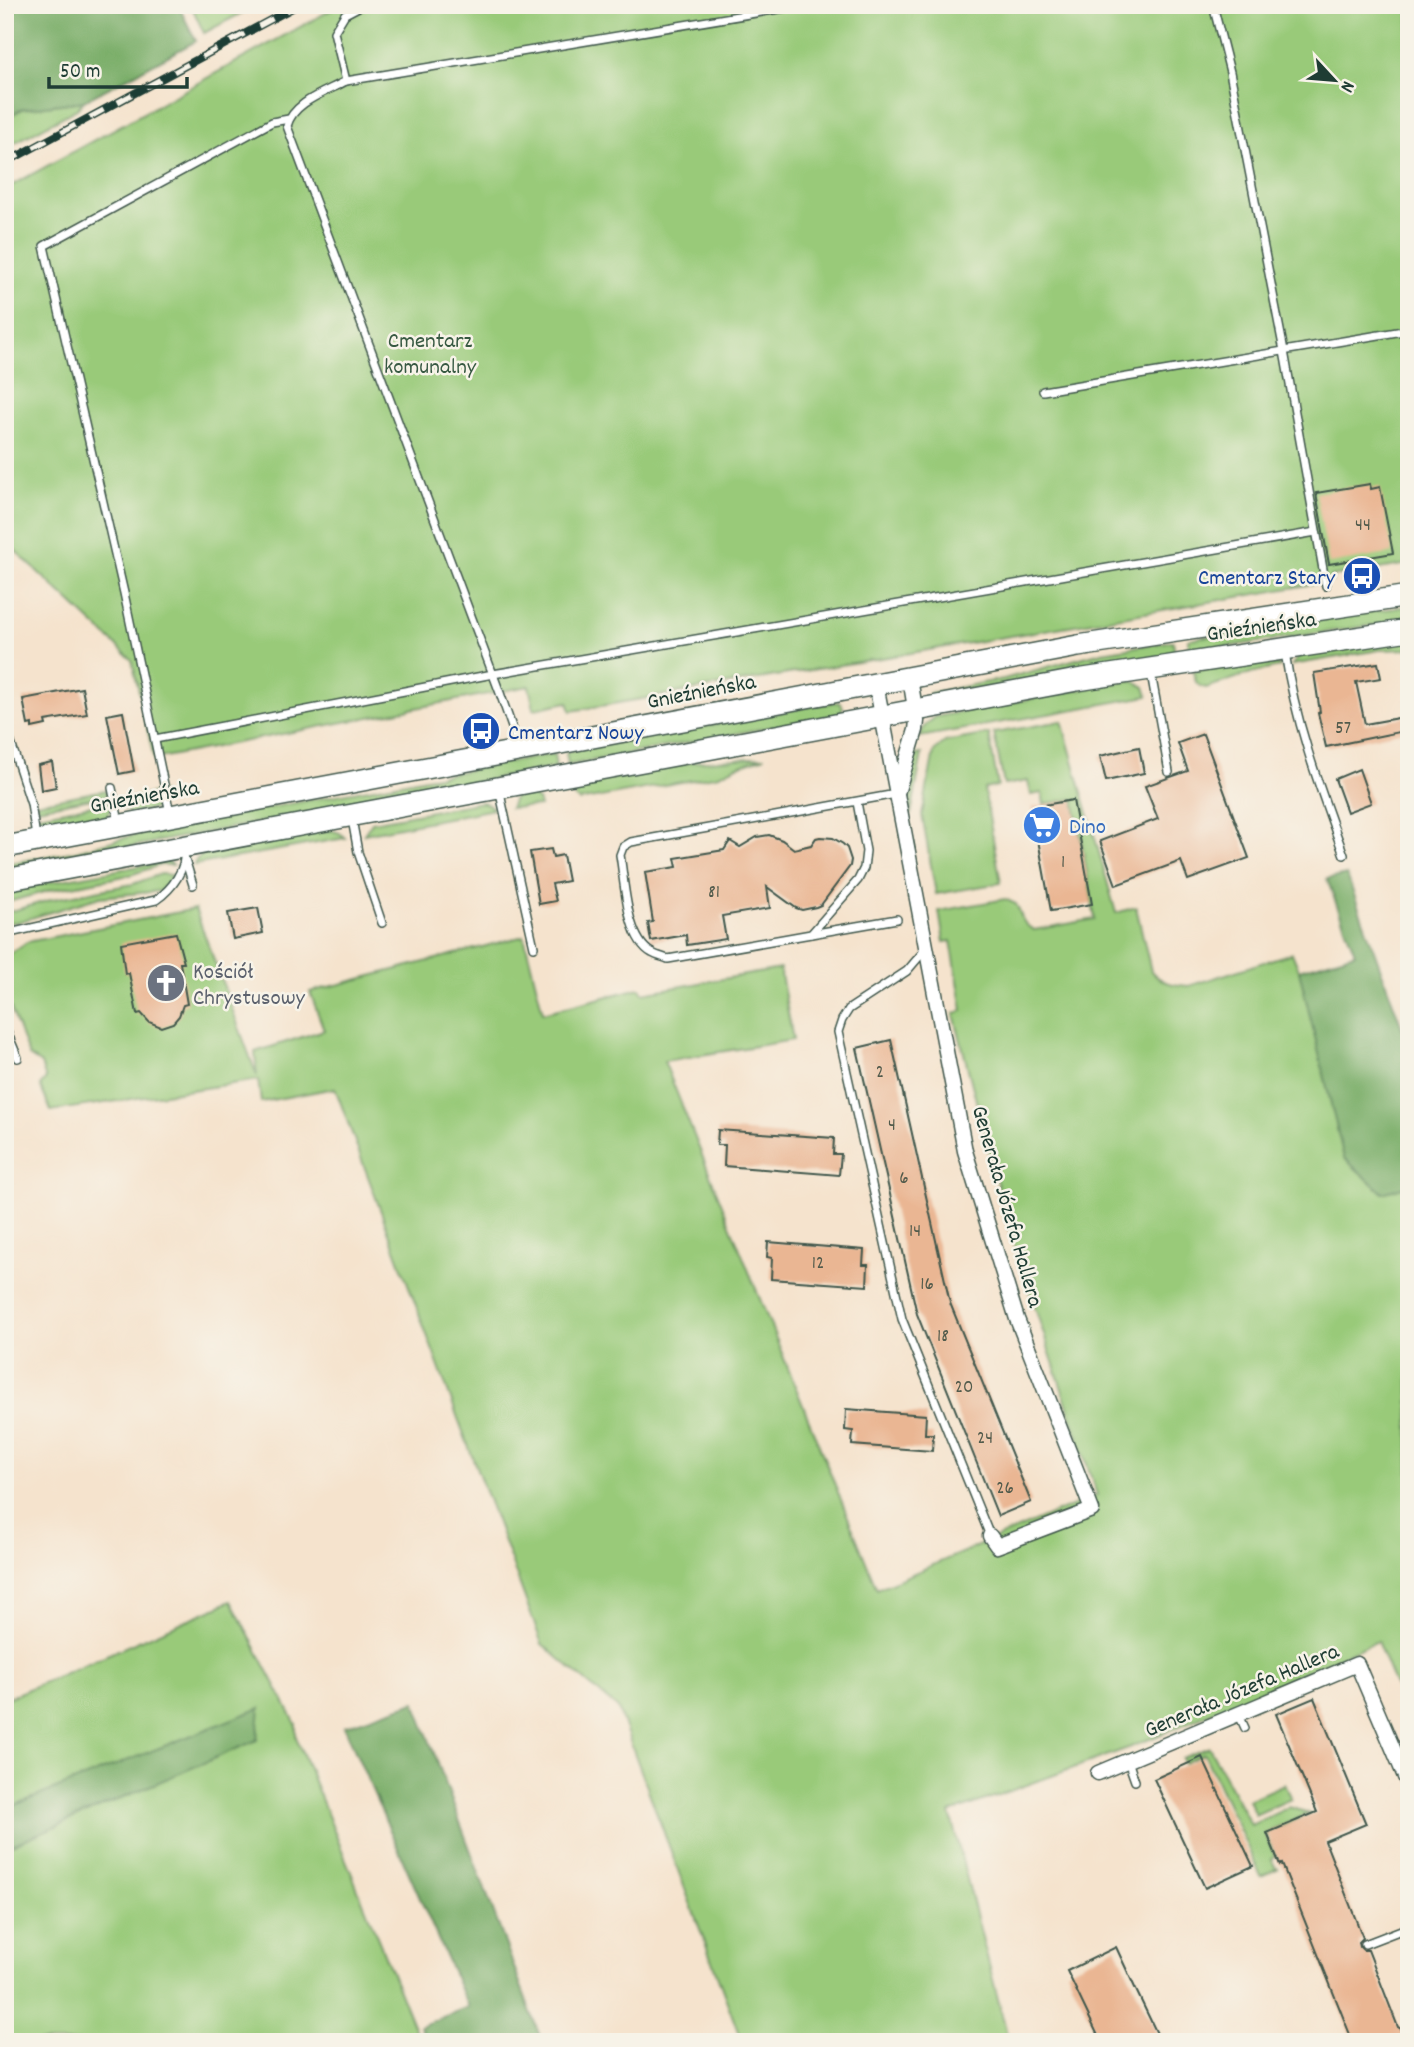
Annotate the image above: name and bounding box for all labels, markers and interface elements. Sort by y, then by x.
scale bar [49,46,187,90]
north arrow [1298,46,1368,116]
text: 50 m [60,58,100,88]
text: N [1332,76,1360,96]
park label: Cmentarz komunalny [384,326,477,385]
house number: 44 [1355,513,1371,540]
bus stop icon: Cmentarz Stary [1341,555,1383,597]
place label: Cmentarz Stary [1198,563,1336,596]
street label: Gnieźnieńska [1205,604,1319,652]
street label: Gnieźnieńska [645,667,760,720]
bus stop icon: Cmentarz Nowy [460,710,502,752]
house number: 57 [1335,716,1351,743]
place label: Cmentarz Nowy [508,718,644,751]
street label: Gnieźnieńska [88,772,203,824]
supermarket icon: Dino [1021,804,1063,846]
place label: Dino [1069,812,1106,845]
house number: 1 [1061,850,1065,877]
house number: 81 [708,880,720,907]
place label: Kościół Chrystusowy [193,957,306,1016]
church icon: Kościół Chrystusowy [145,962,187,1004]
house number: 2 [876,1060,884,1087]
street label: Generała Józefa Hallera [961,1102,1051,1313]
house number: 4 [888,1113,896,1140]
house number: 6 [899,1166,909,1193]
house number: 14 [909,1219,921,1246]
house number: 12 [812,1251,824,1278]
house number: 16 [920,1272,934,1299]
house number: 18 [937,1324,949,1351]
house number: 20 [955,1375,973,1402]
house number: 24 [977,1426,993,1453]
house number: 26 [996,1476,1014,1503]
street label: Generała Józefa Hallera [1140,1636,1346,1748]

